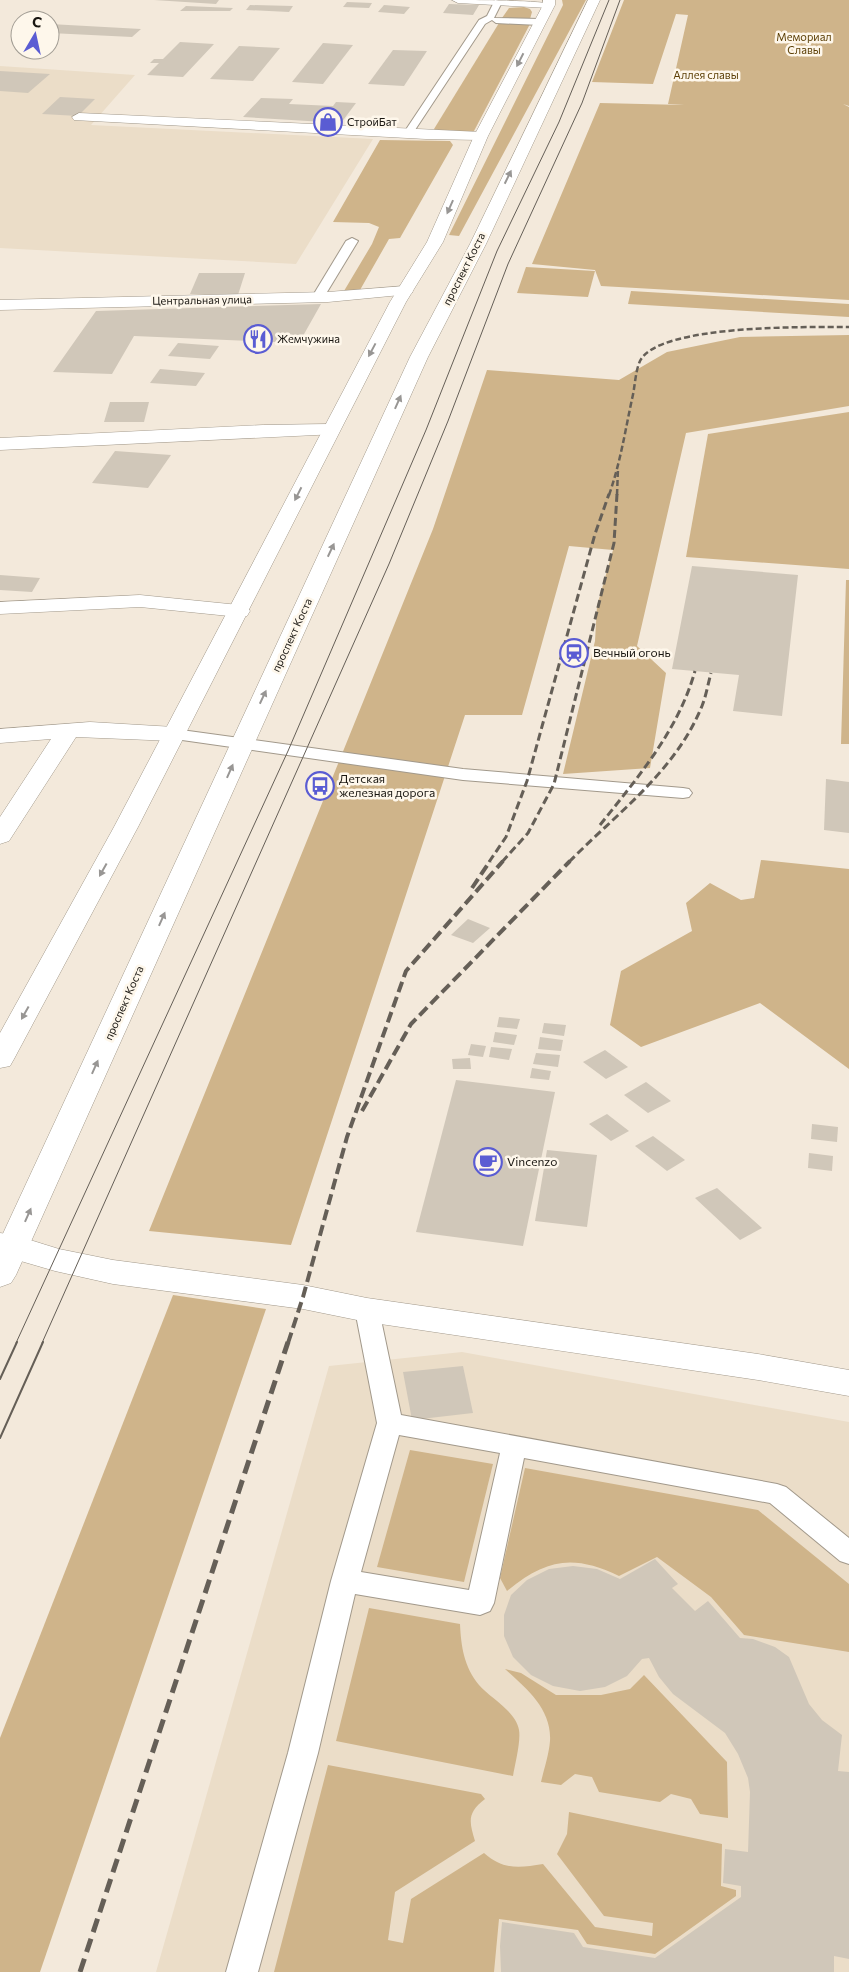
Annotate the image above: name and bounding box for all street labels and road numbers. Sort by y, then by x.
street label: проспект Коста [440,230,487,307]
street label: Центральная улица [152,292,252,307]
street label: проспект Коста [269,596,314,674]
street label: проспект Коста [101,964,146,1042]

